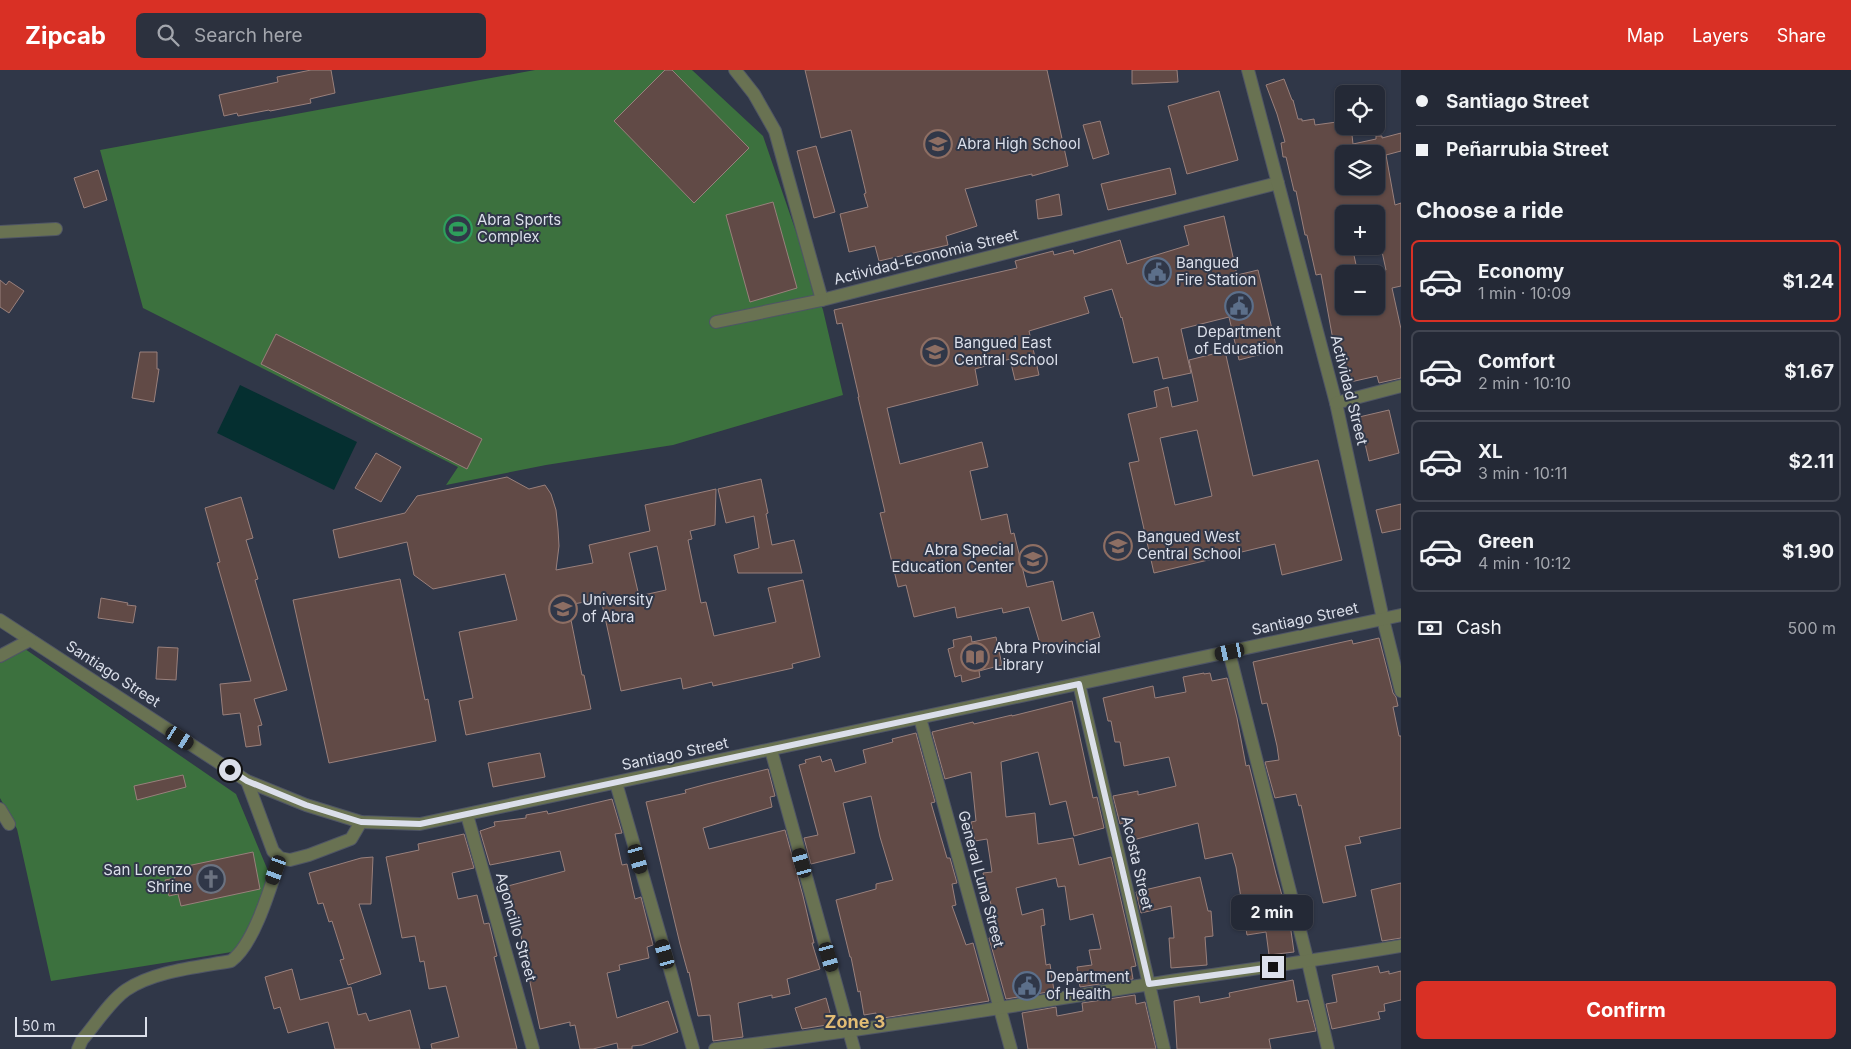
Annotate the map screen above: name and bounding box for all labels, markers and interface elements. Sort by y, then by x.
search box [136,13,486,58]
text: Zipcab [25,21,106,50]
icon: search [154,21,182,49]
text: Search here [194,24,303,47]
text: Map [1627,25,1664,46]
text: Layers [1692,25,1749,46]
text: Share [1777,25,1826,46]
map controls [1335,85,1385,315]
button: locate [1335,85,1385,135]
text: Santiago Street [1446,90,1589,113]
school or university icon: Abra High School [923,129,953,159]
place label: Abra High School [957,134,1081,153]
text: Peñarrubia Street [1446,138,1609,161]
button: layers [1335,145,1385,195]
text: Choose a ride [1416,197,1564,223]
button: + [1335,205,1385,255]
place label: Abra Sports Complex [477,210,561,246]
sports icon: Abra Sports Complex [443,214,473,244]
street label: Actividad-Economia Street [832,224,1020,289]
place label: Bangued Fire Station [1176,253,1256,289]
public building icon: Bangued Fire Station [1142,257,1172,287]
icon: car [1418,259,1463,304]
text: Economy [1478,260,1564,283]
button: − [1335,265,1385,315]
text: $1.24 [1783,270,1834,293]
text: 1 min · 10:09 [1478,283,1571,303]
public building icon: Department of Education [1224,291,1254,321]
place label: Department of Education [1194,322,1284,358]
place label: Bangued East Central School [954,333,1058,369]
street label: Actividad Street [1327,333,1372,447]
school or university icon: Bangued East Central School [920,337,950,367]
icon: car [1418,349,1463,394]
text: Comfort [1478,350,1555,373]
text: $1.67 [1784,360,1834,383]
text: 2 min · 10:10 [1478,373,1571,393]
icon: car [1418,439,1463,484]
text: XL [1478,440,1503,463]
text: $2.11 [1789,450,1834,473]
text: 3 min · 10:11 [1478,463,1568,483]
place label: Bangued West Central School [1137,527,1241,563]
icon: car [1418,529,1463,574]
text: Green [1478,530,1534,553]
school or university icon: Bangued West Central School [1103,531,1133,561]
place label: Abra Special Education Center [891,540,1014,576]
text: $1.90 [1782,540,1834,563]
school or university icon: Abra Special Education Center [1018,544,1048,574]
text: 4 min · 10:12 [1478,553,1571,573]
place label: University of Abra [582,590,654,626]
school or university icon: University of Abra [548,594,578,624]
street label: Santiago Street [1250,598,1360,639]
icon: cash [1416,614,1444,642]
text: Cash [1456,616,1502,639]
text: 500 m [1788,618,1836,638]
street label: Santiago Street [63,636,164,711]
place label: Abra Provincial Library [994,638,1101,674]
library icon: Abra Provincial Library [960,642,990,672]
car [1213,642,1246,662]
car [163,724,196,752]
street label: Santiago Street [620,733,730,774]
route start [219,759,241,781]
street label: General Luna Street [954,808,1009,949]
street label: Acosta Street [1117,814,1158,912]
car [626,843,649,875]
car [790,847,813,879]
car [263,853,288,887]
place label: San Lorenzo Shrine [103,860,192,896]
church icon: San Lorenzo Shrine [196,864,226,894]
street label: Agoncillo Street [492,870,541,984]
callout: 2 min [1232,894,1314,930]
text: 2 min [1251,902,1293,922]
car [653,938,676,970]
car [817,941,840,973]
route end [1262,956,1284,978]
place label: Department of Health [1046,967,1130,1003]
public building icon: Department of Health [1012,971,1042,1001]
button: Confirm [1416,981,1836,1039]
district label: Zone 3 [825,1011,885,1032]
scale bar [15,1014,148,1037]
text: 50 m [22,1017,56,1034]

